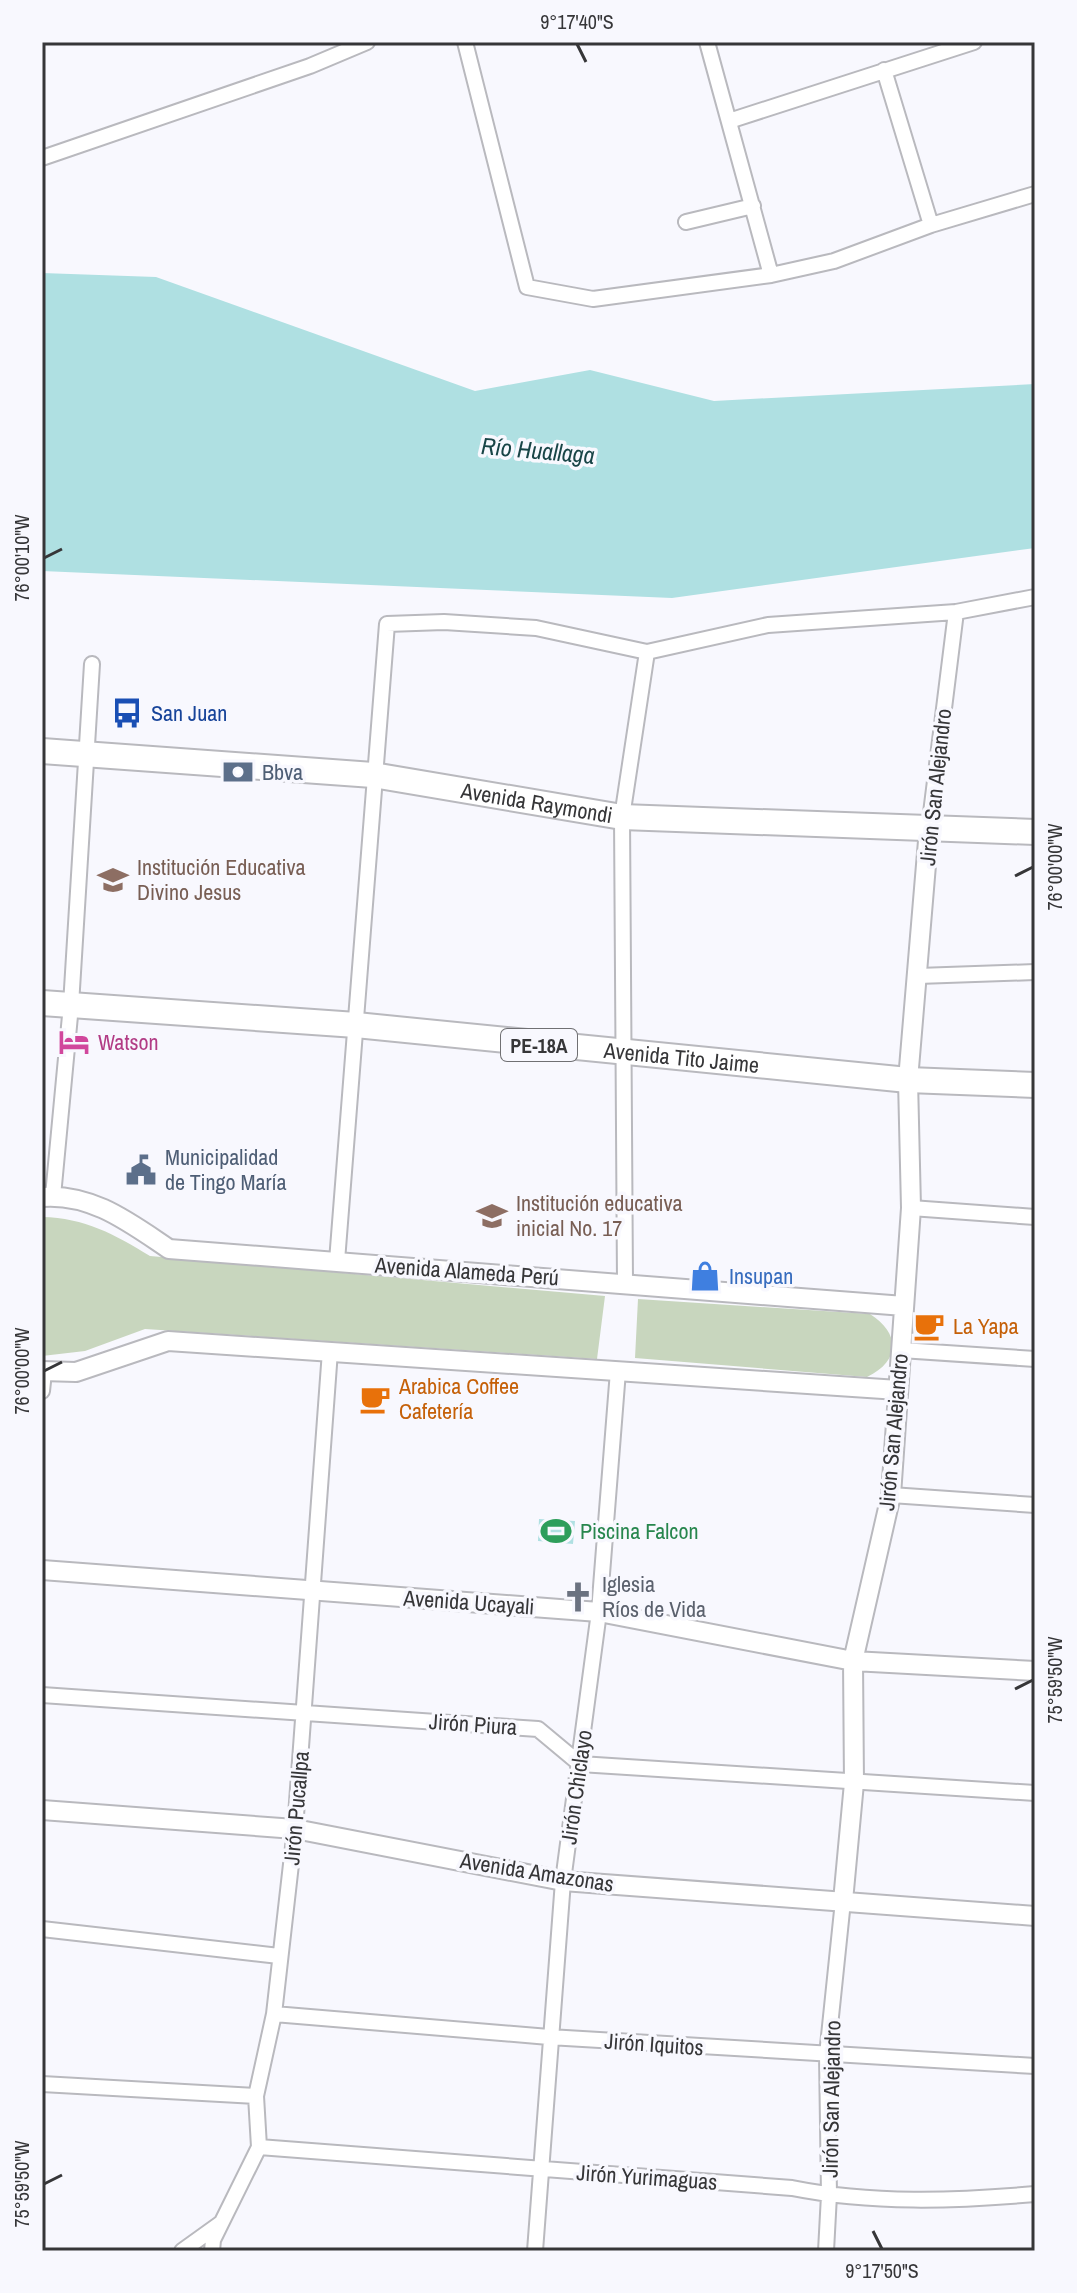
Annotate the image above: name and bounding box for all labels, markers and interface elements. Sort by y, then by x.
text: 9°17'40"S [540,8,614,35]
water label: Río Huallaga [480,429,596,471]
text: 76°00'10"W [8,514,35,602]
bus stop icon: San Juan [110,696,144,730]
place label: San Juan [151,698,227,728]
street label: Jirón San Alejandro [912,707,958,867]
bank icon: Bbva [221,755,255,789]
place label: Bbva [262,757,303,787]
street label: Avenida Raymondi [458,775,615,830]
text: 76°00'00"W [1041,823,1068,911]
place label: Institución Educativa Divino Jesus [137,852,306,907]
school or university icon: Institución Educativa Divino Jesus [96,863,130,897]
hotel icon: Watson [57,1025,91,1059]
place label: Watson [98,1027,159,1057]
road number: PE-18A [501,1029,577,1061]
street label: Avenida Tito Jaime [602,1035,761,1080]
place label: Municipalidad de Tingo María [165,1142,287,1197]
public building icon: Municipalidad de Tingo María [124,1153,158,1187]
place label: Institución educativa inicial No. 17 [516,1188,683,1243]
school or university icon: Institución educativa inicial No. 17 [475,1199,509,1233]
street label: Avenida Alameda Perú [373,1250,560,1292]
shop icon: Insupan [688,1259,722,1293]
place label: Insupan [729,1261,793,1291]
cafe icon: La Yapa [912,1309,946,1343]
place label: La Yapa [953,1311,1019,1341]
text: 76°00'00"W [8,1327,35,1415]
street label: Jirón San Alejandro [871,1352,915,1512]
place label: Arabica Coffee Cafetería [398,1371,519,1426]
cafe icon: Arabica Coffee Cafetería [358,1382,392,1416]
sports icon: Piscina Falcon [539,1514,573,1548]
place label: Piscina Falcon [580,1516,698,1546]
place label: Iglesia Ríos de Vida [602,1569,706,1624]
church icon: Iglesia Ríos de Vida [561,1580,595,1614]
street label: Avenida Ucayali [402,1582,535,1622]
text: 75°59'50"W [1041,1636,1068,1724]
street label: Jirón Piura [428,1706,518,1742]
street label: Jirón Chiclayo [553,1728,599,1846]
street label: Jirón Pucallpa [276,1750,316,1866]
street label: Avenida Amazonas [457,1845,616,1899]
street label: Jirón San Alejandro [815,2020,847,2178]
street label: Jirón Iquitos [603,2026,705,2062]
text: 75°59'50"W [8,2140,35,2228]
street label: Jirón Yurimaguas [576,2157,718,2197]
text: 9°17'50"S [845,2257,919,2284]

